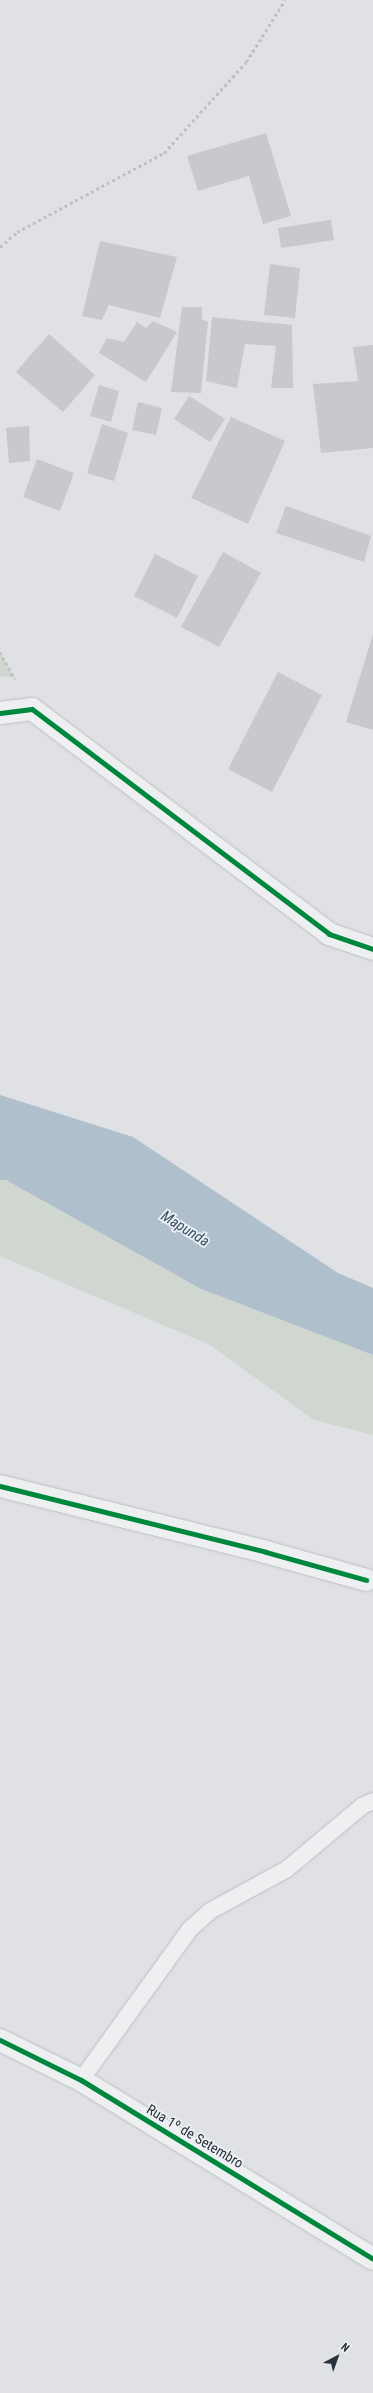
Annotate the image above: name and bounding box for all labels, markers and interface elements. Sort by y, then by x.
water label: Mapunda [158,1207,212,1251]
street label: Rua 1º de Setembro [144,2101,246,2171]
north arrow [317,2337,357,2377]
text: N [338,2340,352,2355]

